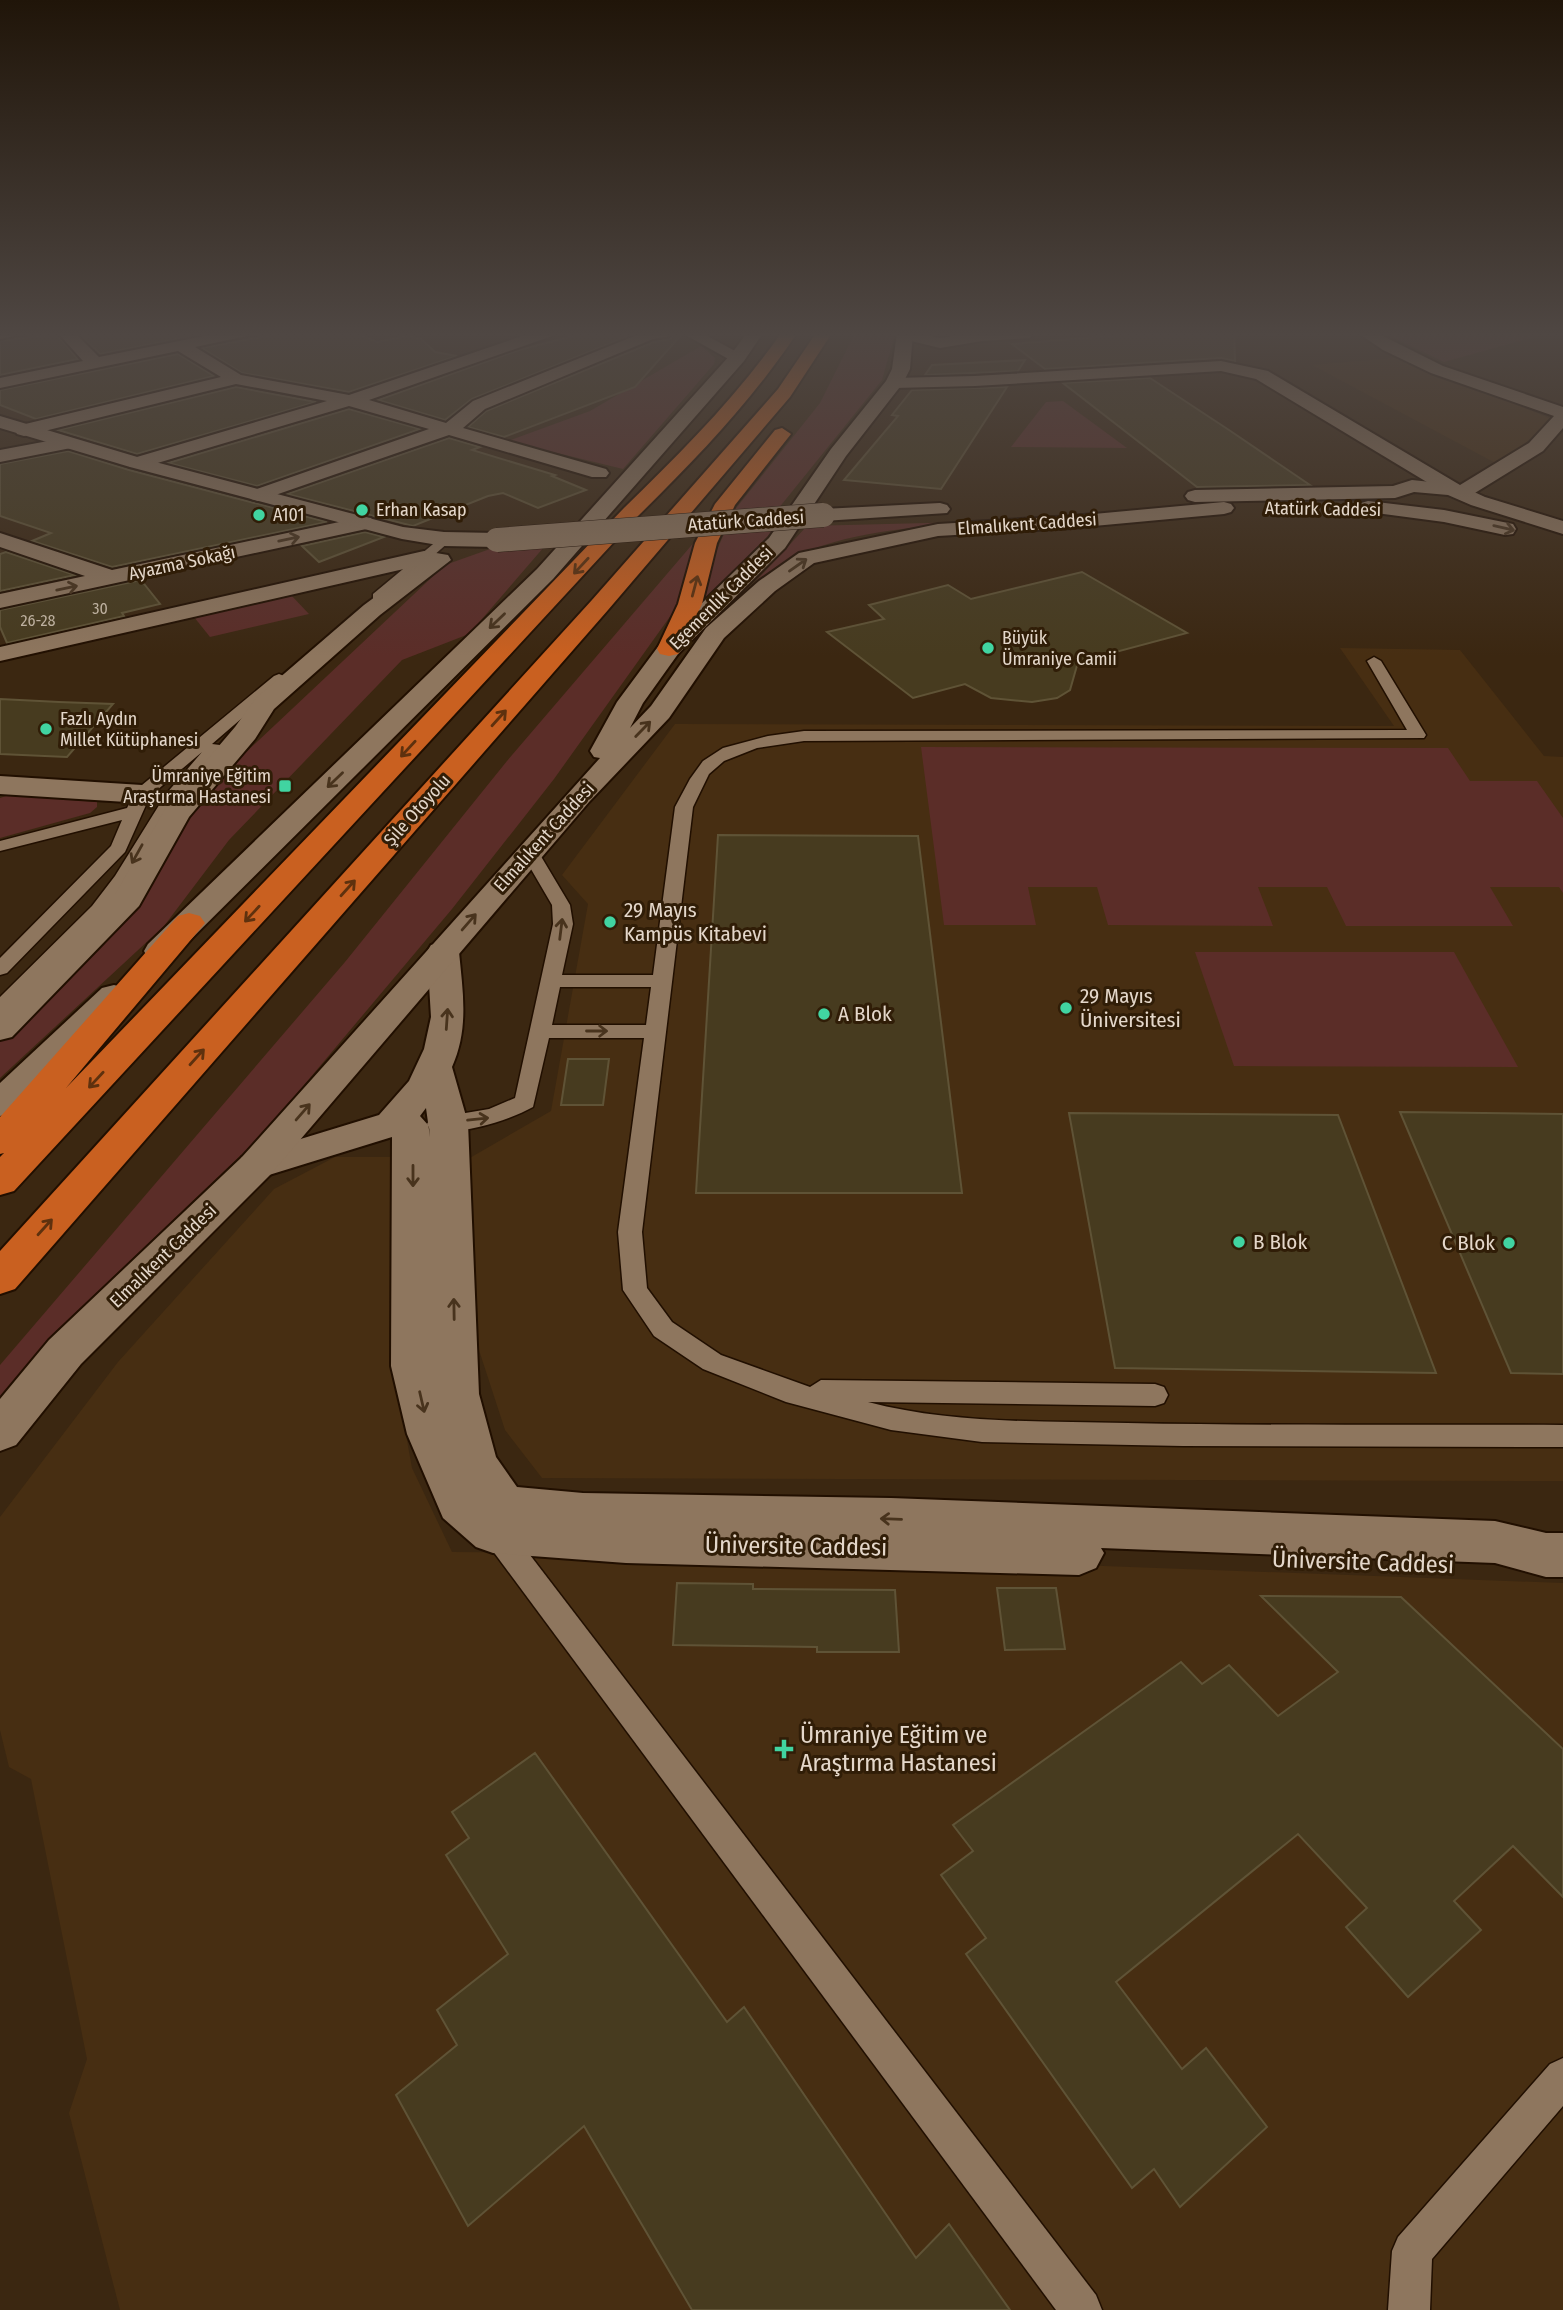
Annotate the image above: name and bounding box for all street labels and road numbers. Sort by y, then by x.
street label: Atatürk Caddesi [1265,497,1381,521]
street label: Atatürk Caddesi [687,506,805,536]
street label: Elmalıkent Caddesi [957,508,1097,540]
street label: Ayazma Sokağı [127,541,237,585]
street label: Egemenlik Caddesi [665,542,777,654]
street label: Şile Otoyolu [379,770,455,850]
street label: Elmalıkent Caddesi [489,778,599,896]
street label: Elmalıkent Caddesi [105,1200,221,1312]
street label: Üniversite Caddesi [705,1530,887,1562]
street label: Üniversite Caddesi [1271,1545,1455,1579]

